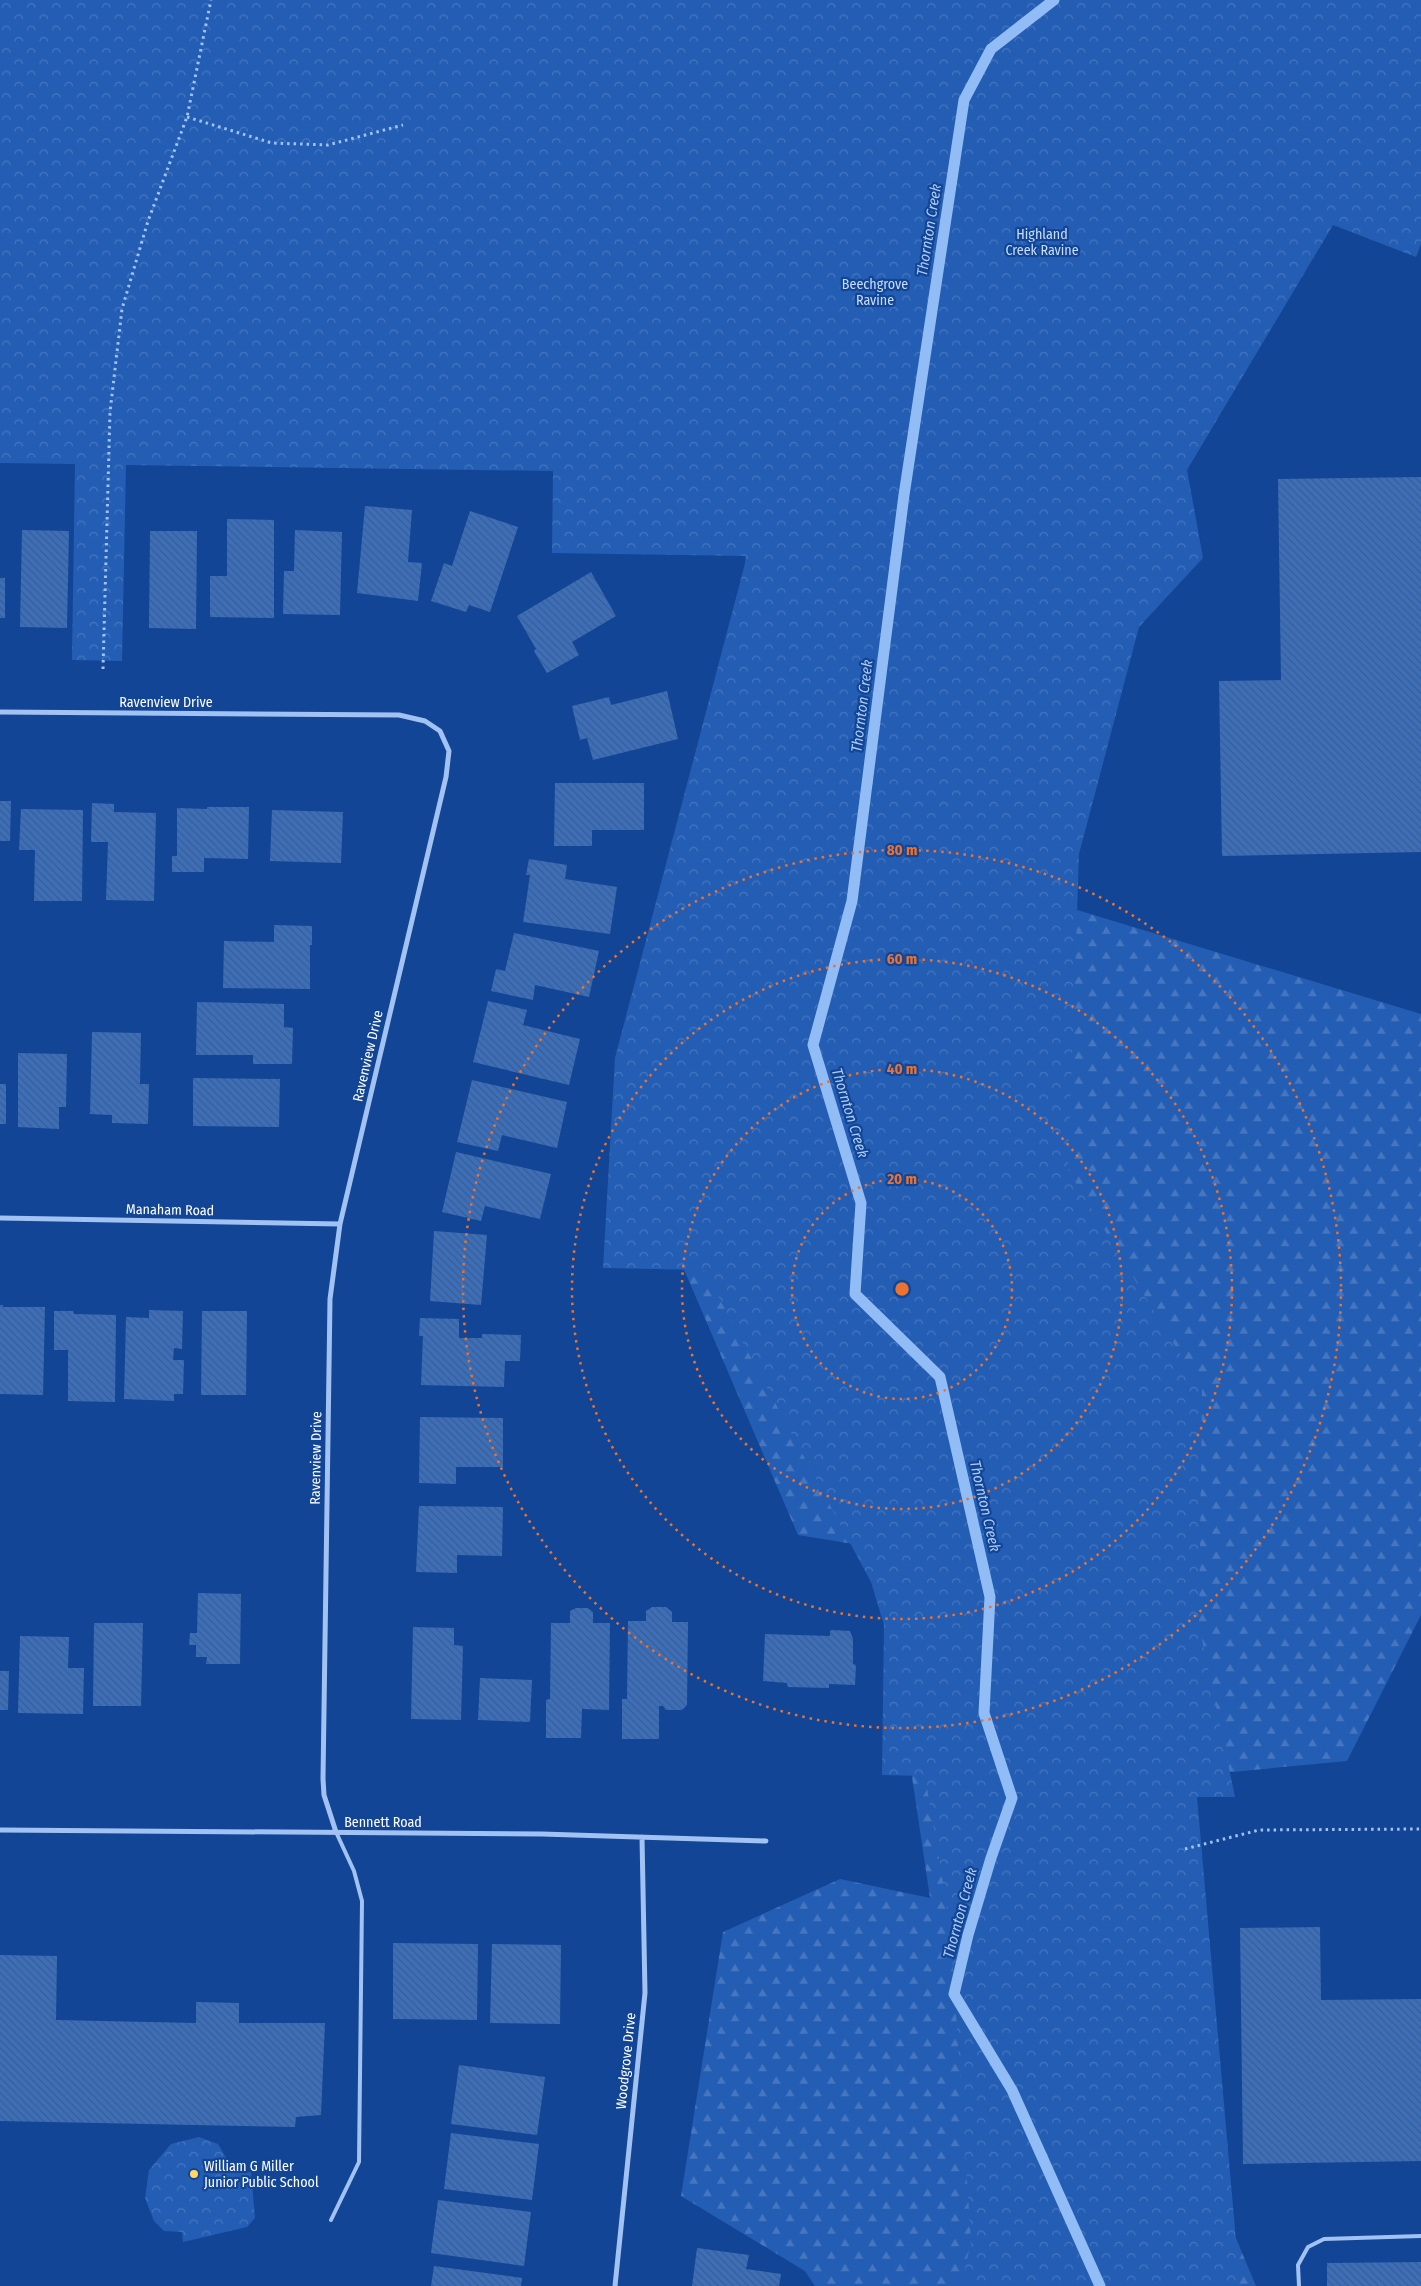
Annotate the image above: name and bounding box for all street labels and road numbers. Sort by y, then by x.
street label: Ravenview Drive [119,694,213,711]
street label: Ravenview Drive [349,1009,387,1103]
street label: Manaham Road [126,1201,214,1219]
street label: Ravenview Drive [307,1411,325,1505]
street label: Bennett Road [344,1814,422,1831]
street label: Woodgrove Drive [612,2012,640,2110]

